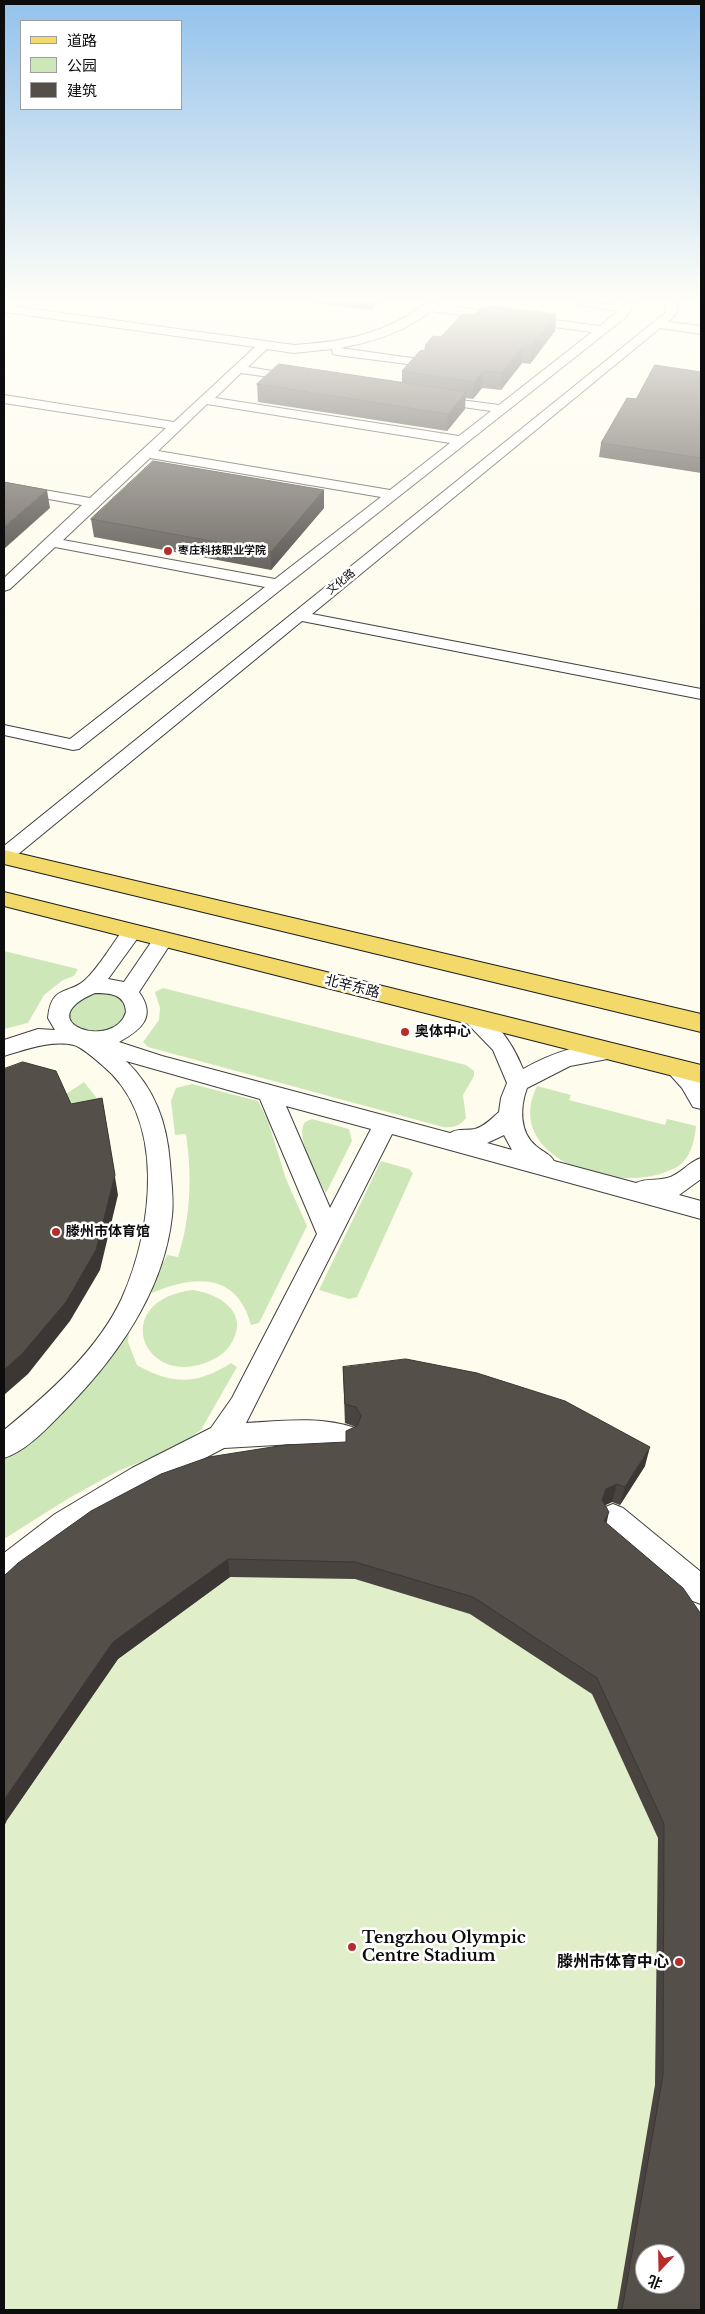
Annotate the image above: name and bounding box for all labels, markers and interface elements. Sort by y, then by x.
legend [20,20,182,110]
text: 道路 [67,31,97,50]
text: 公园 [67,56,97,75]
text: 建筑 [67,81,97,100]
place label: 枣庄科技职业学院 [178,544,266,558]
marker: 枣庄科技职业学院 [162,545,174,557]
street label: 文化路 [324,566,358,598]
street label: 北辛东路 [323,972,381,1002]
place label: 奥体中心 [415,1024,471,1040]
marker: 奥体中心 [399,1026,411,1038]
place label: 滕州市体育馆 [66,1224,150,1240]
marker: 滕州市体育馆 [50,1226,62,1238]
place label: Tengzhou Olympic Centre Stadium [362,1928,526,1966]
marker: Tengzhou Olympic Centre Stadium [346,1941,358,1953]
place label: 滕州市体育中心 [557,1952,669,1972]
marker: 滕州市体育中心 [673,1956,685,1968]
north arrow [635,2244,685,2294]
text: 北 [645,2271,665,2293]

